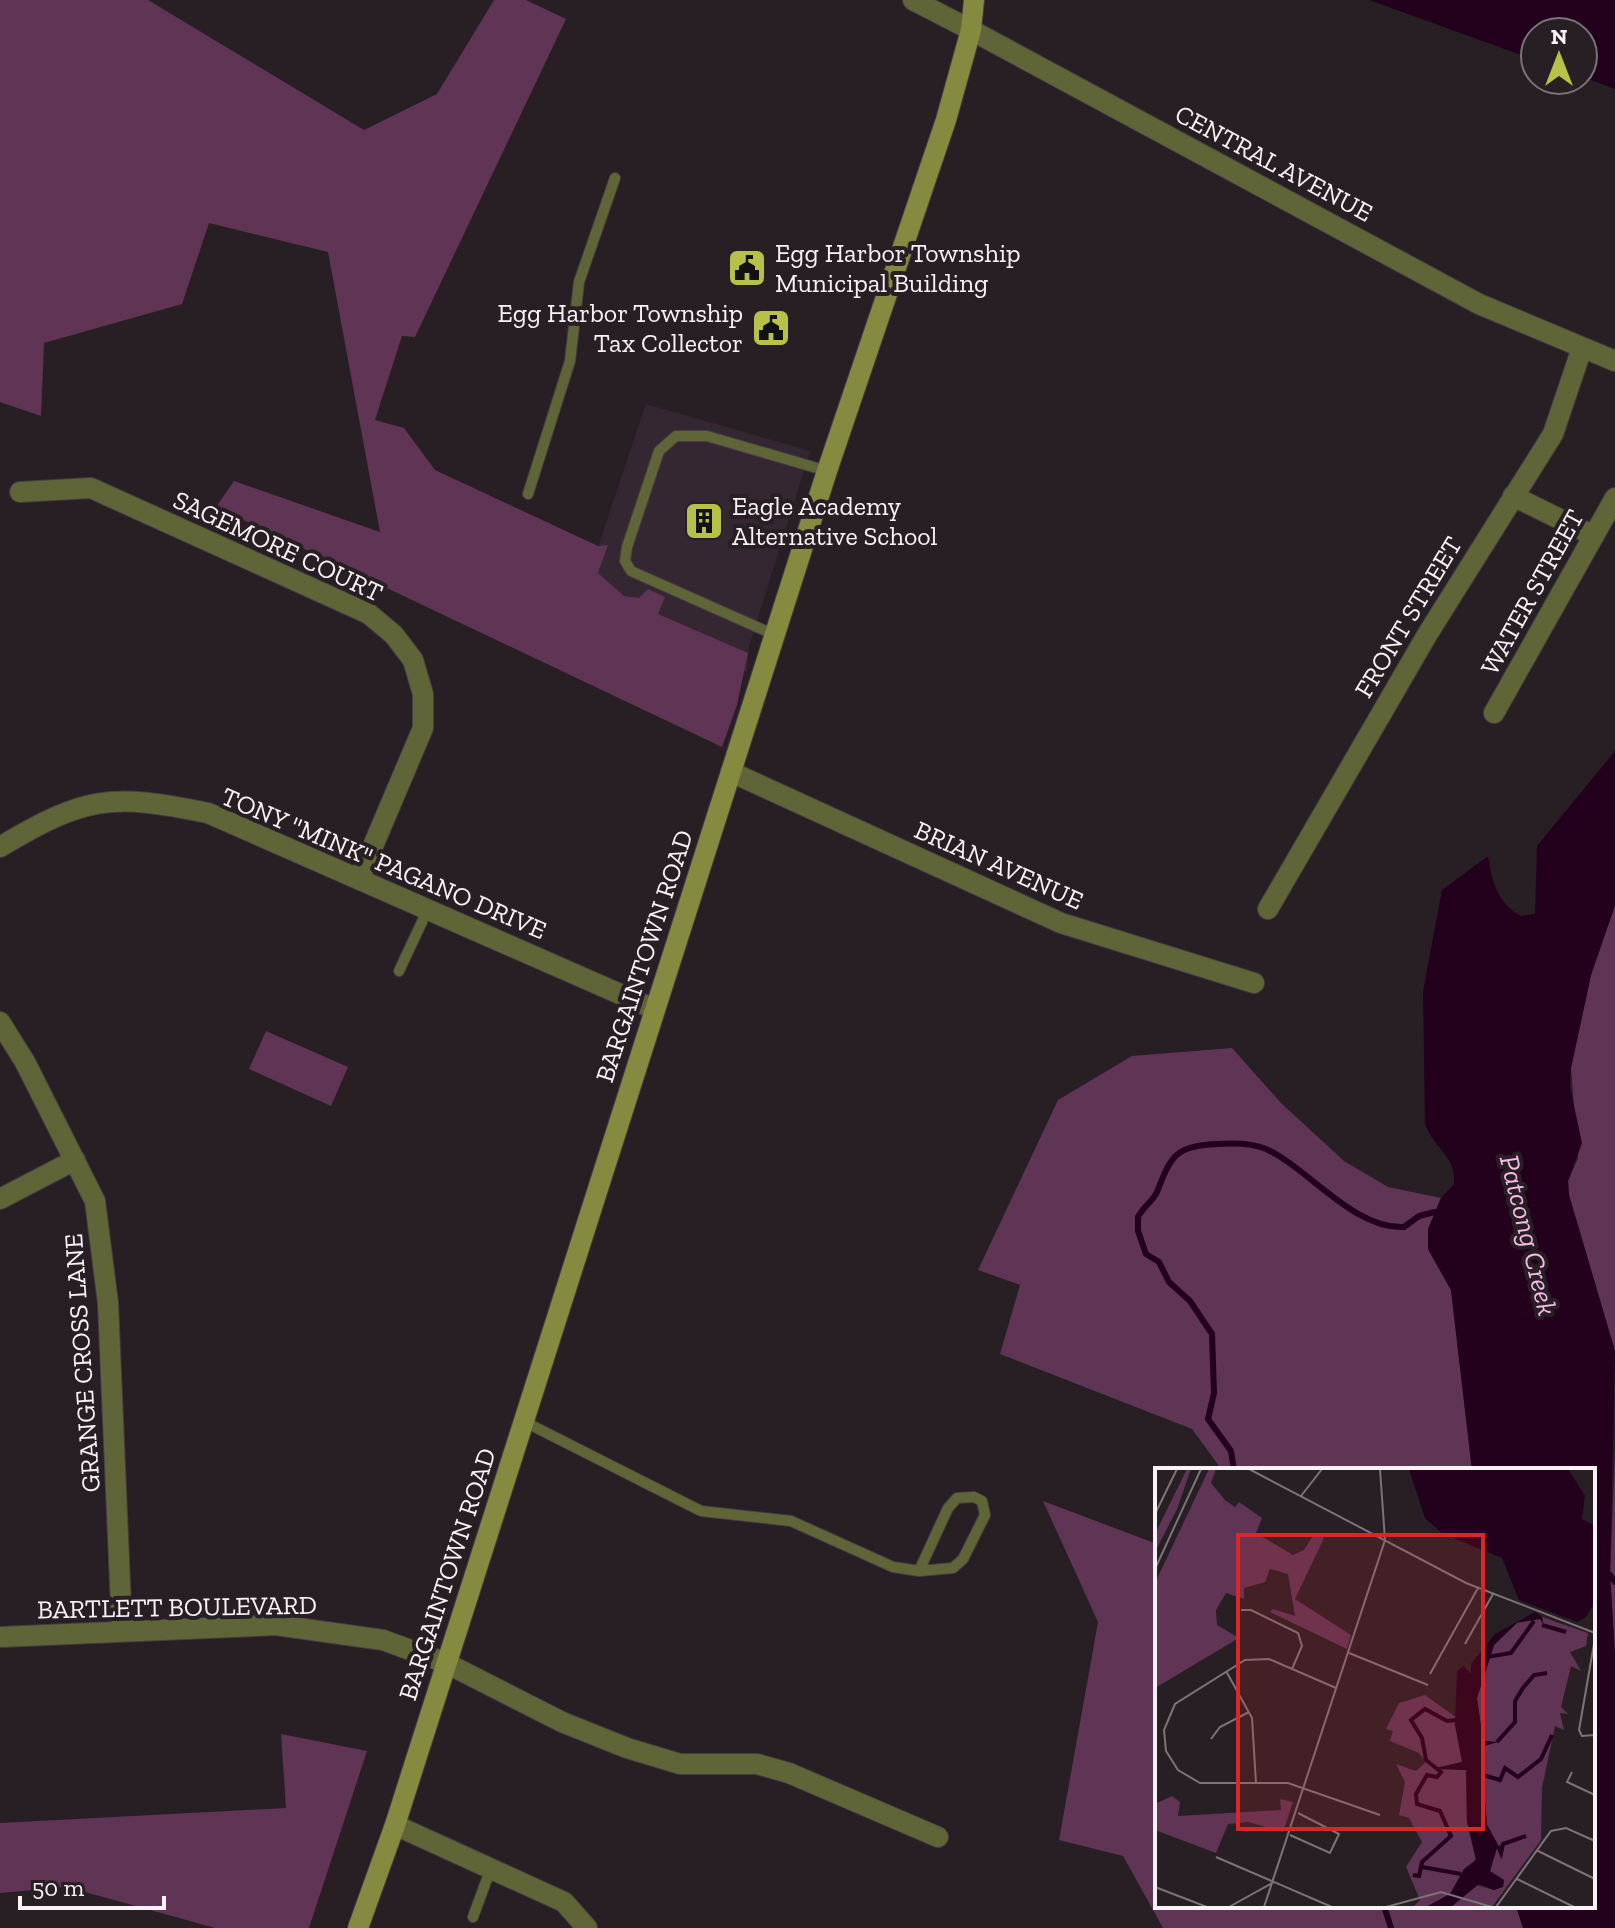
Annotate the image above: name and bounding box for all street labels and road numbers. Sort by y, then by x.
street label: CENTRAL AVENUE [1170,97,1378,229]
street label: SAGEMORE COURT [168,483,388,609]
street label: WATER STREET [1473,504,1591,680]
street label: FRONT STREET [1347,531,1469,703]
street label: TONY "MINK" PAGANO DRIVE [217,780,551,946]
street label: BRIAN AVENUE [910,813,1088,917]
street label: BARGAINTOWN ROAD [588,826,700,1086]
street label: GRANGE CROSS LANE [57,1232,107,1494]
street label: BARGAINTOWN ROAD [391,1444,503,1704]
street label: BARTLETT BOULEVARD [37,1589,317,1625]

